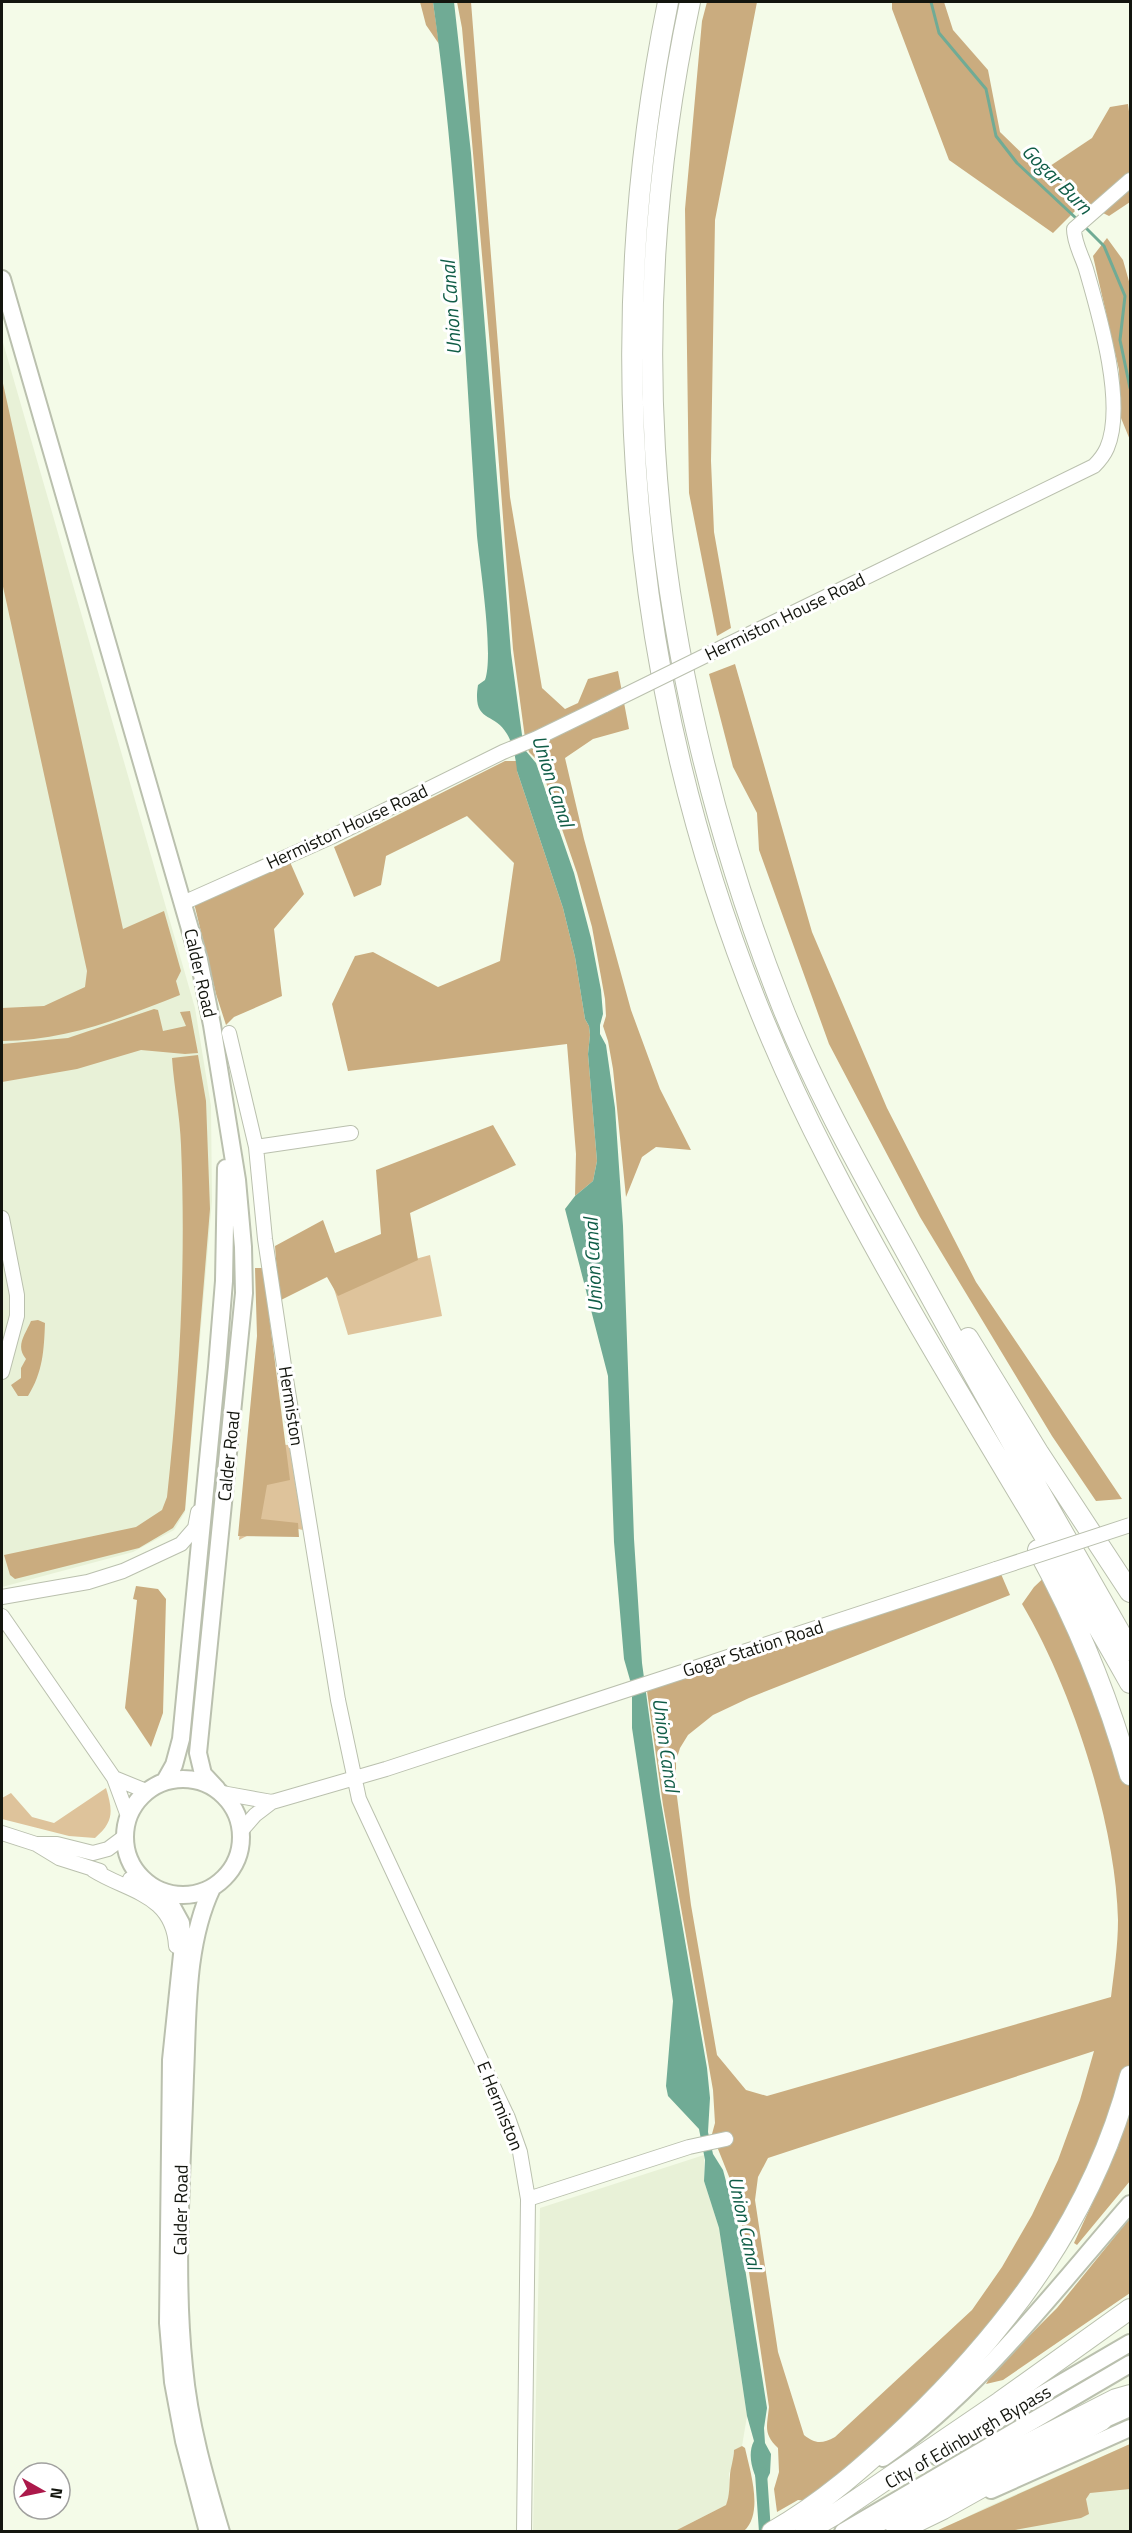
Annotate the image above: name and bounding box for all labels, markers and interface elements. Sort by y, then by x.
water label: Gogar Burn [1015,136,1101,222]
water label: Union Canal [432,257,469,356]
street label: Hermiston House Road [700,566,870,667]
water label: Union Canal [524,731,584,833]
street label: Hermiston House Road [261,777,432,876]
street label: Calder Road [177,926,224,1020]
water label: Union Canal [574,1214,610,1313]
street label: Hermiston [272,1364,311,1448]
street label: Calder Road [210,1409,247,1502]
street label: Gogar Station Road [679,1613,827,1684]
water label: Union Canal [645,1696,689,1796]
street label: E Hermiston [470,2057,531,2155]
street label: Calder Road [166,2164,195,2256]
water label: Union Canal [721,2174,771,2275]
street label: City of Edinburgh Bypass [880,2378,1056,2495]
north arrow [12,2461,72,2521]
text: N [44,2486,70,2501]

